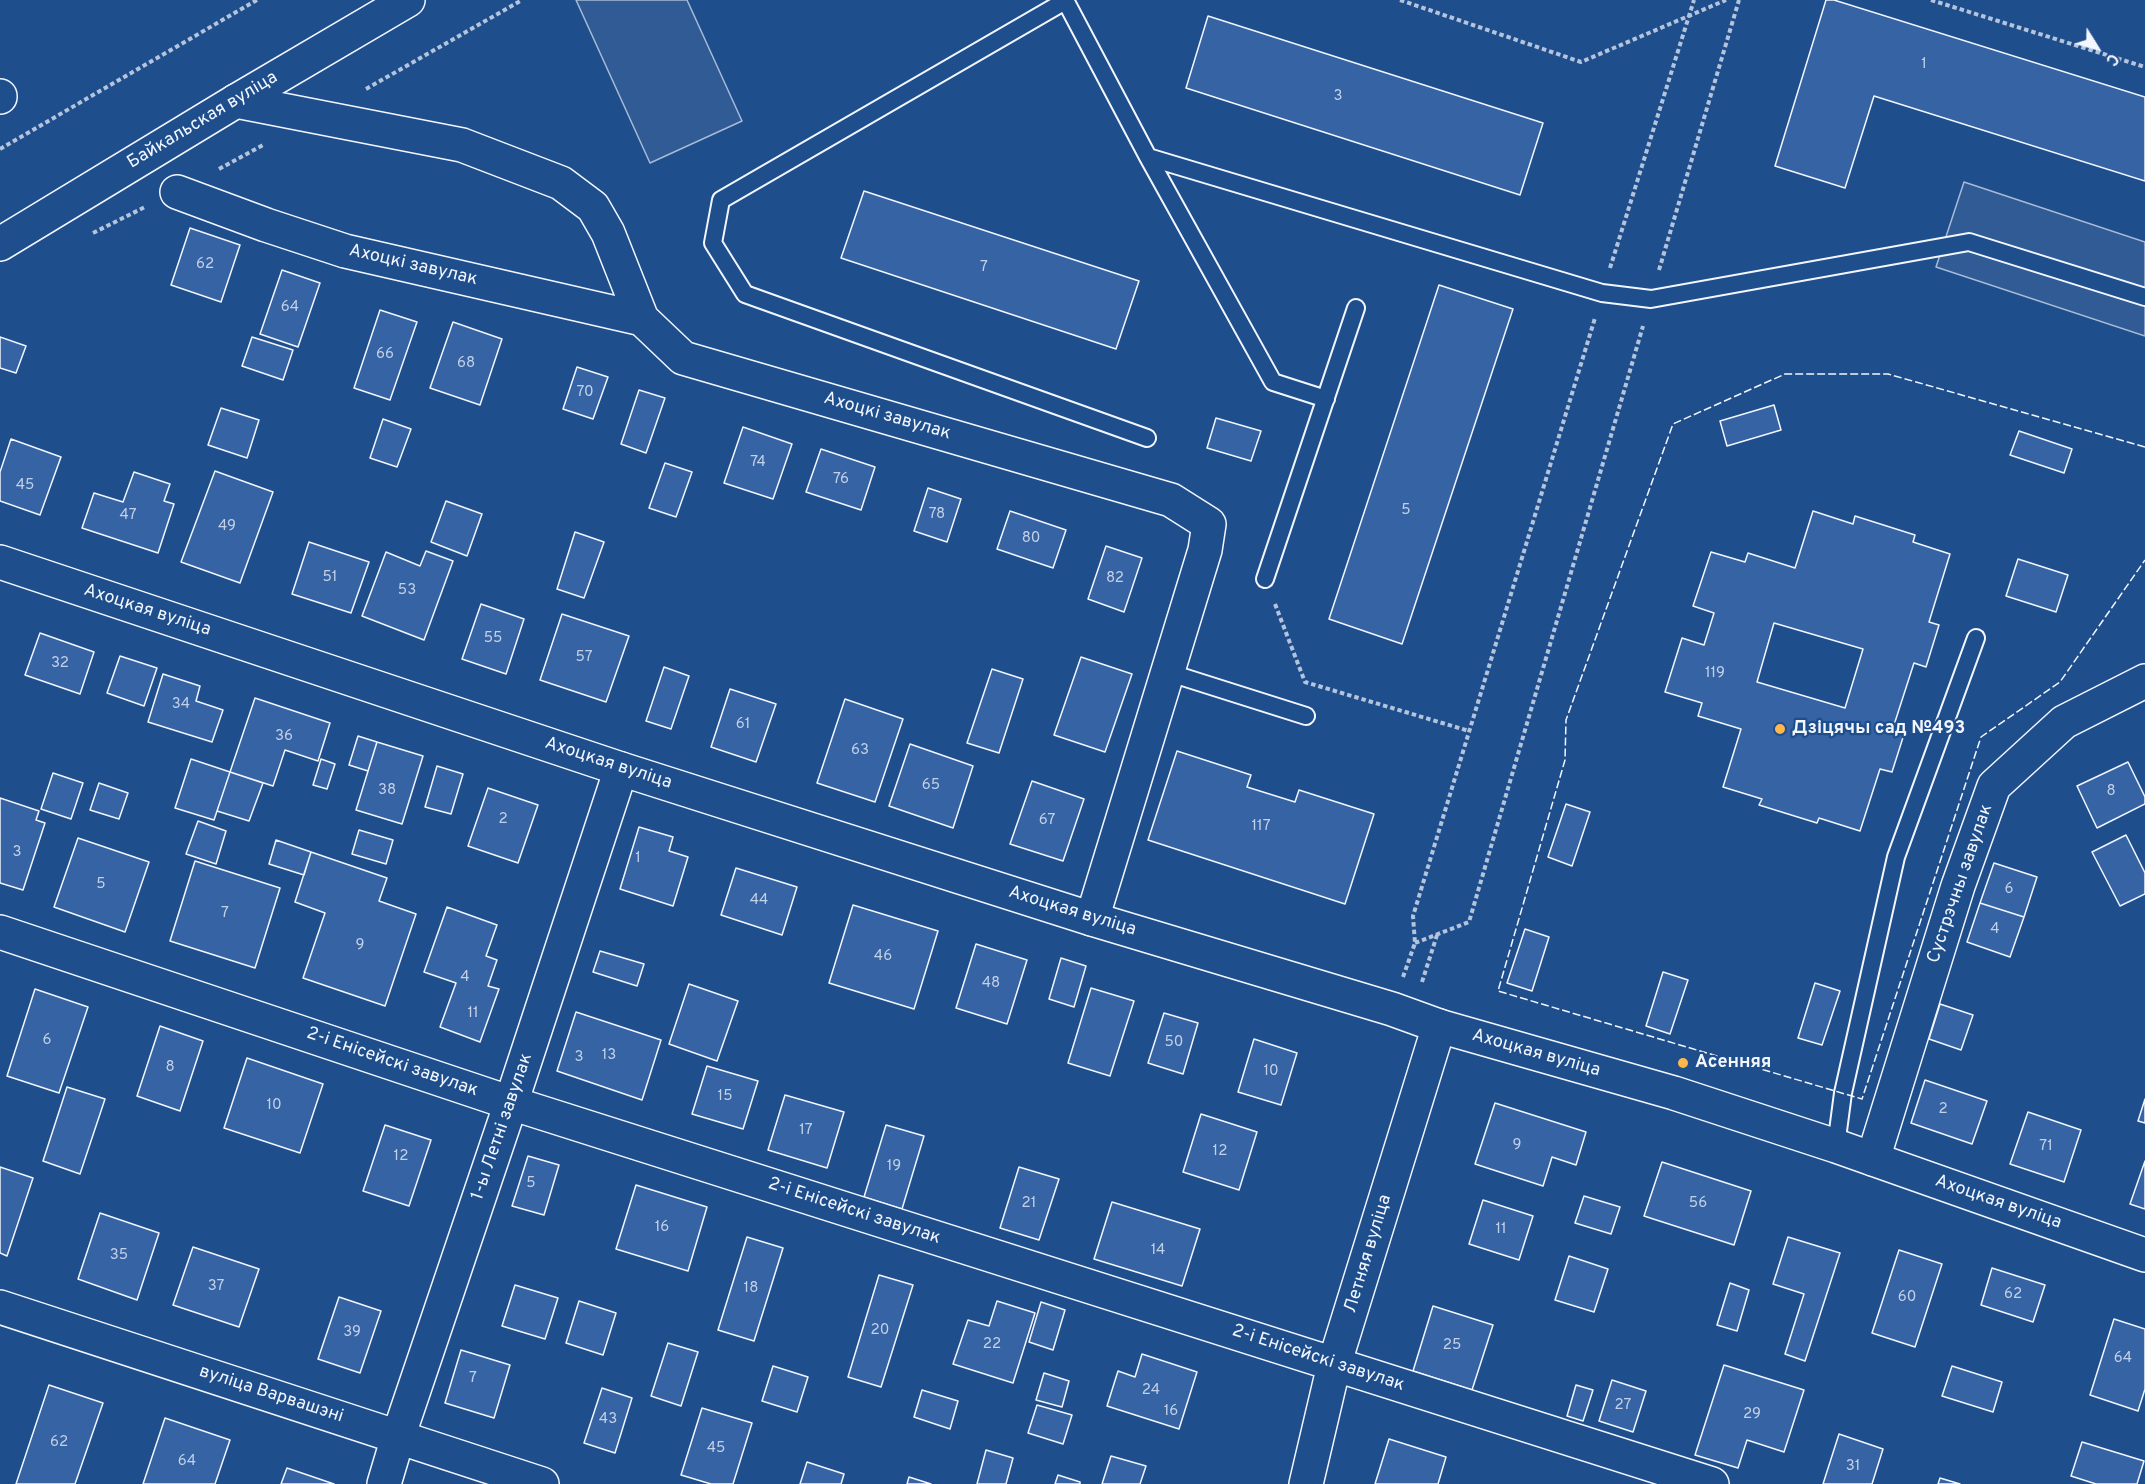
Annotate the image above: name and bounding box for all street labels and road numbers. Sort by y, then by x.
street label: Байкальская вуліца [124,68,282,174]
street label: Ахоцкі завулак [347,241,479,291]
street label: Ахоцкі завулак [821,389,953,445]
street label: Ахоцкая вуліца [81,580,213,642]
street label: Ахоцкая вуліца [542,733,674,795]
street label: Сустрэчны завулак [1924,802,1998,966]
street label: Ахоцкая вуліца [1006,882,1138,942]
street label: 2-і Енісейскі завулак [303,1023,481,1103]
street label: Ахоцкая вуліца [1469,1025,1603,1083]
street label: 1-ы Летні завулак [468,1051,538,1203]
street label: Ахоцкая вуліца [1932,1171,2064,1235]
street label: 2-і Енісейскі завулак [765,1174,943,1250]
street label: Летняя вуліца [1341,1192,1397,1316]
street label: 2-і Енісейскі завулак [1229,1321,1407,1397]
street label: вуліца Варвашэні [196,1361,346,1429]

